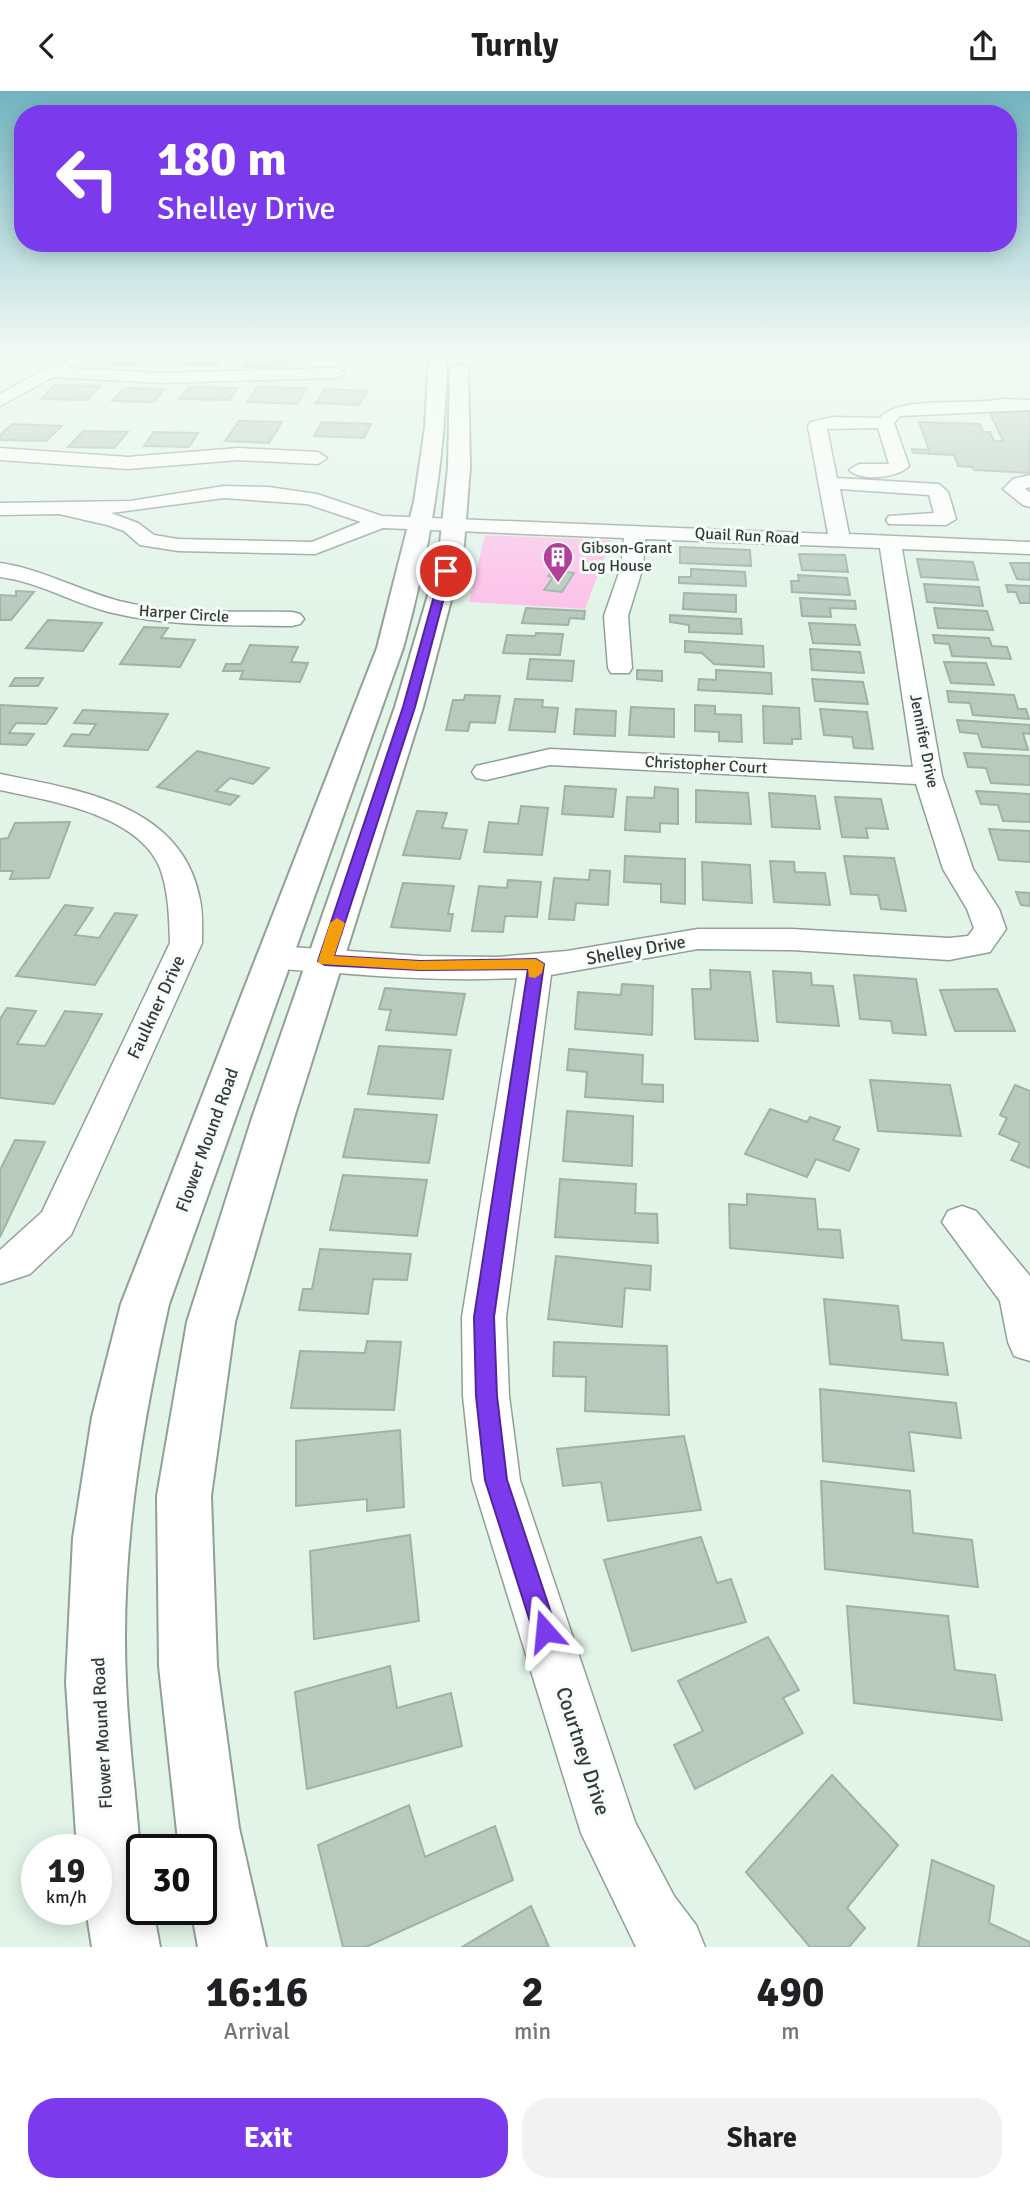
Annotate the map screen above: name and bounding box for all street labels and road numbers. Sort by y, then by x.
street label: Quail Run Road [694,523,800,549]
street label: Harper Circle [138,601,230,627]
street label: Jennifer Drive [905,692,943,790]
street label: Christopher Court [644,752,768,778]
street label: Shelley Drive [585,930,687,970]
street label: Faulkner Drive [122,952,190,1062]
street label: Flower Mound Road [171,1065,243,1215]
street label: Flower Mound Road [87,1657,117,1809]
street label: Courtney Drive [550,1683,616,1819]

